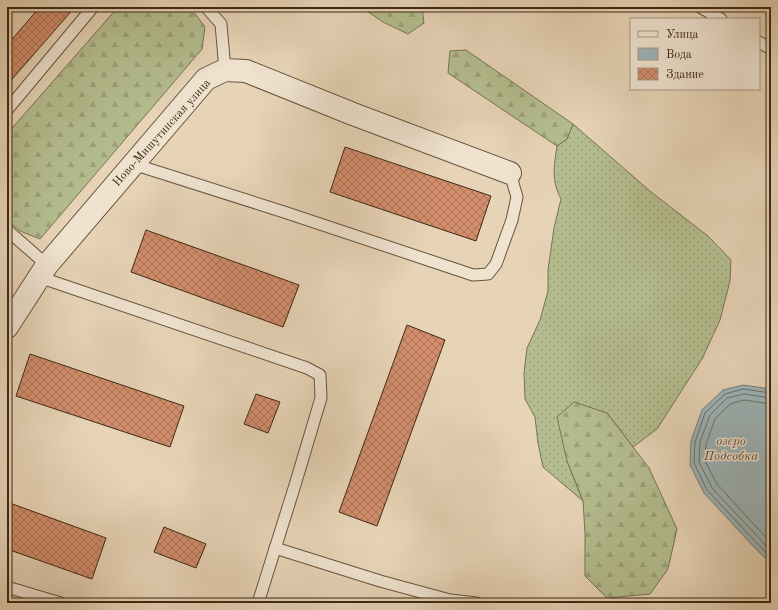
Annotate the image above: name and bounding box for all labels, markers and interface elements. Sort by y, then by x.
legend [630,18,760,90]
text: Улица [666,29,699,41]
text: Вода [666,49,692,61]
text: Здание [666,69,704,81]
street label: Ново-Мишутинская улица [111,77,213,189]
water label: озеро Подсобка [703,435,758,463]

